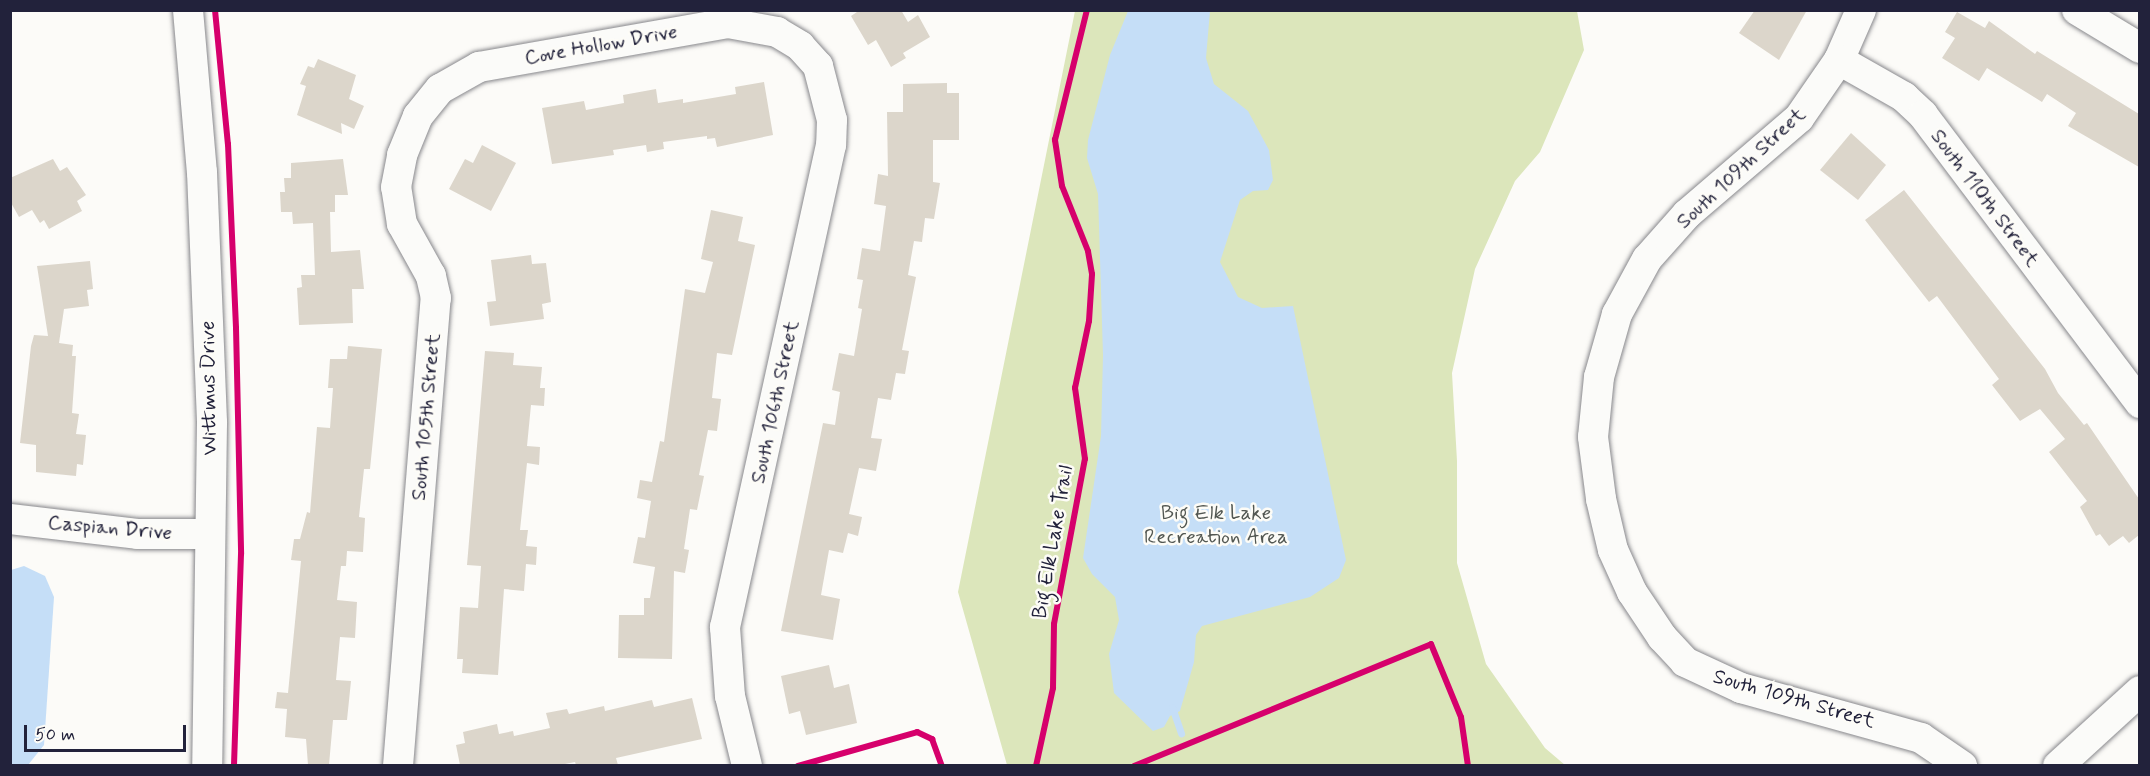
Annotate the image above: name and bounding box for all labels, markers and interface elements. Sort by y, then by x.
street label: Cove Hollow Drive [523,19,679,71]
street label: South 109th Street [1671,102,1811,234]
street label: South 110th Street [1925,124,2045,272]
street label: South 106th Street [745,318,805,486]
street label: Wittmus Drive [195,321,223,455]
street label: South 105th Street [406,332,446,502]
street label: Big Elk Lake Trail [1027,462,1079,622]
park label: Big Elk Lake Recreation Area [1143,500,1289,550]
street label: Caspian Drive [48,510,172,546]
street label: South 109th Street [1710,664,1878,734]
scale bar [27,713,189,751]
text: 50 m [35,723,75,747]

